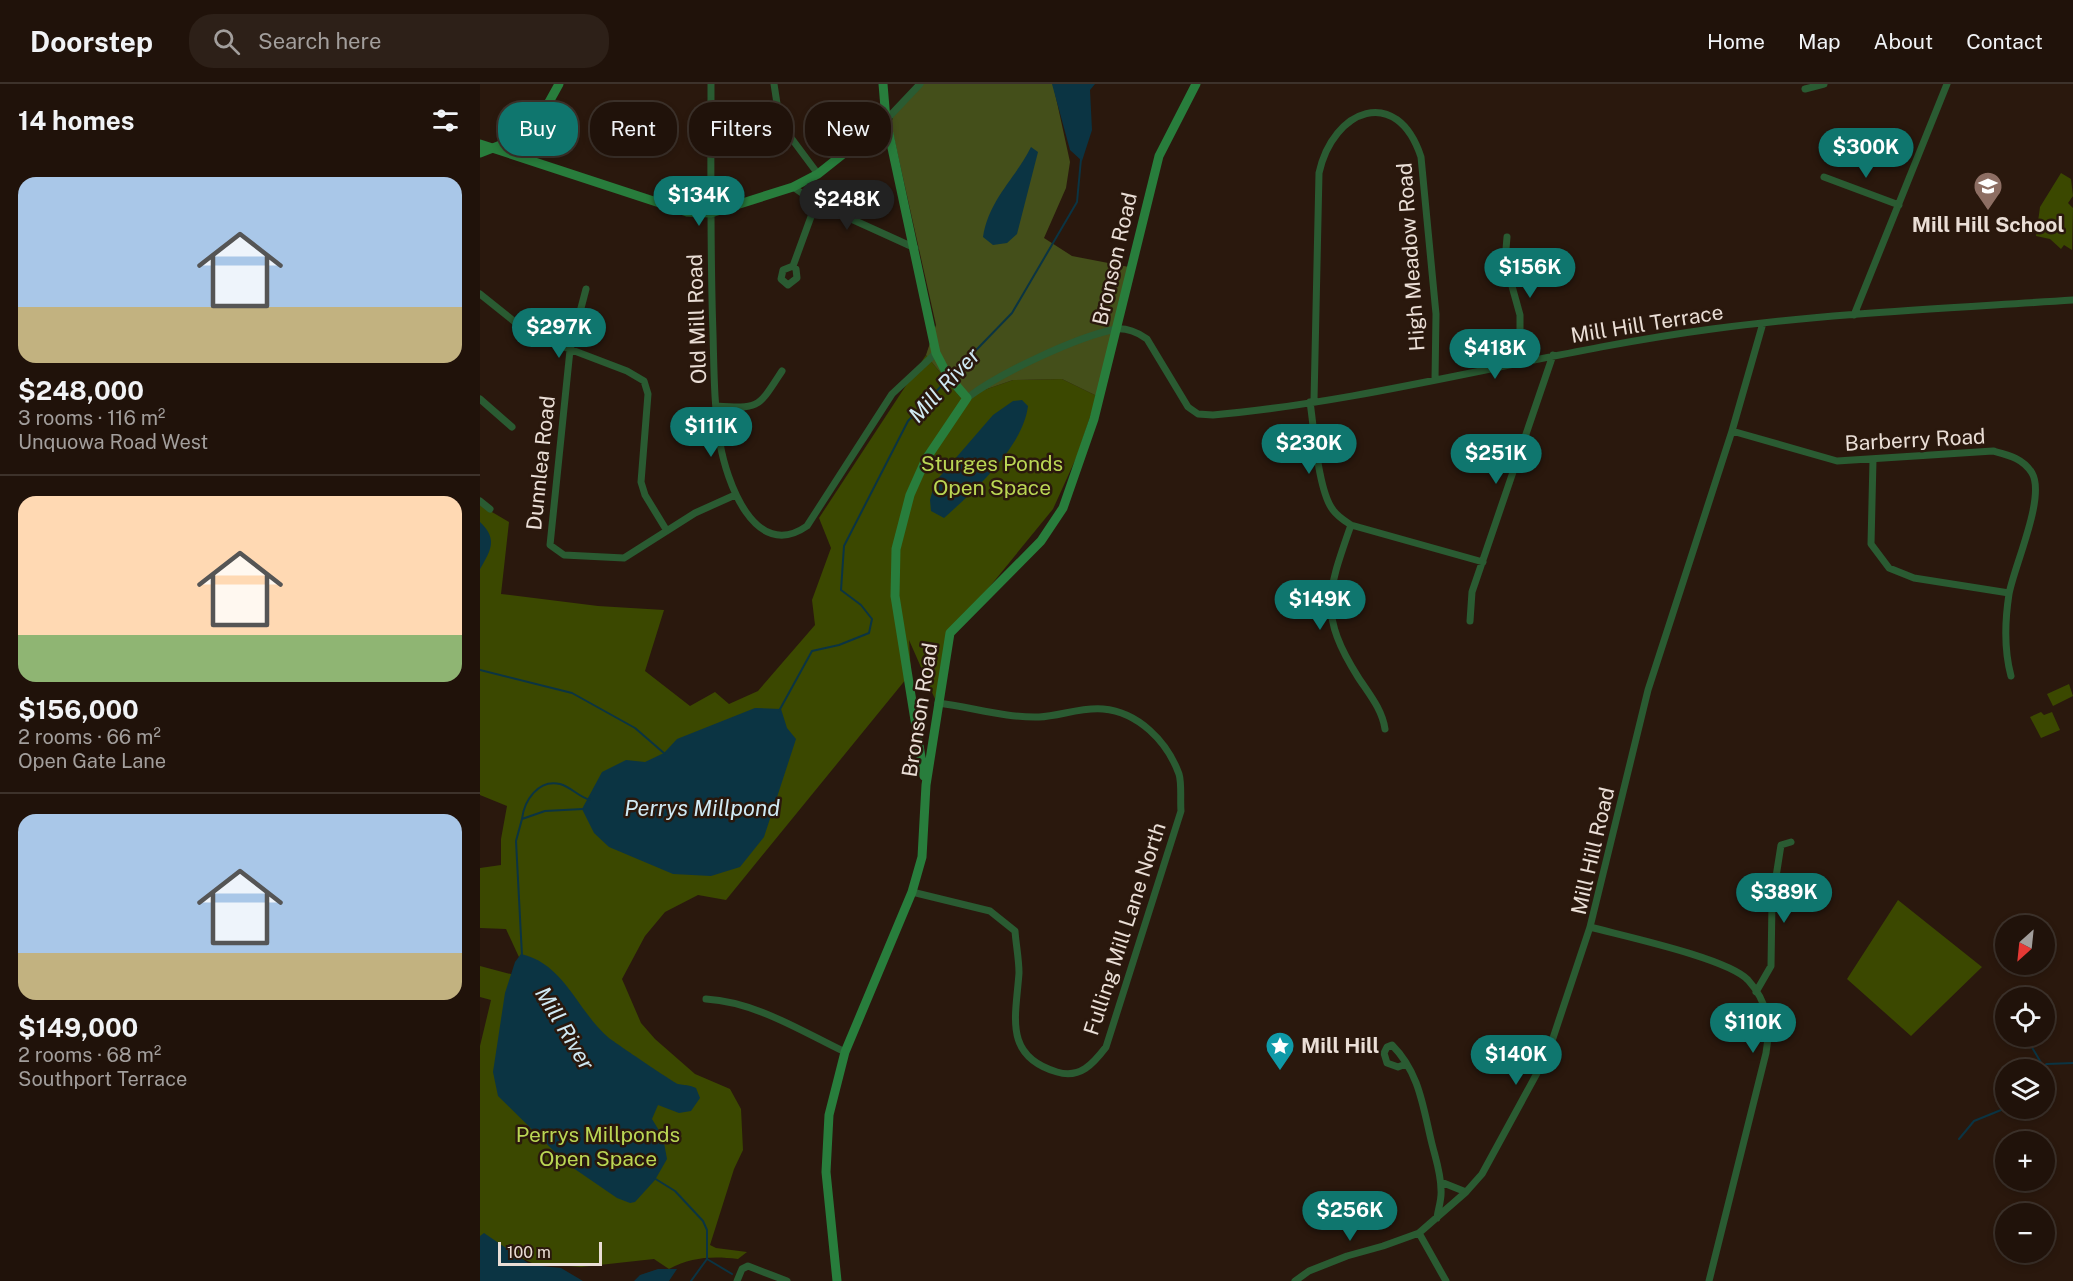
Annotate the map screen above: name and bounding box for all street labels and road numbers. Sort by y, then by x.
street label: High Meadow Road [1391,162,1430,352]
street label: Bronson Road [1087,190,1142,328]
street label: Old Mill Road [682,254,711,384]
street label: Mill Hill Terrace [1569,299,1725,348]
street label: Dunnlea Road [521,394,560,531]
street label: Barberry Road [1844,423,1986,456]
street label: Bronson Road [897,641,942,779]
street label: Mill Hill Road [1566,785,1619,917]
street label: Fulling Mill Lane North [1078,819,1171,1038]

